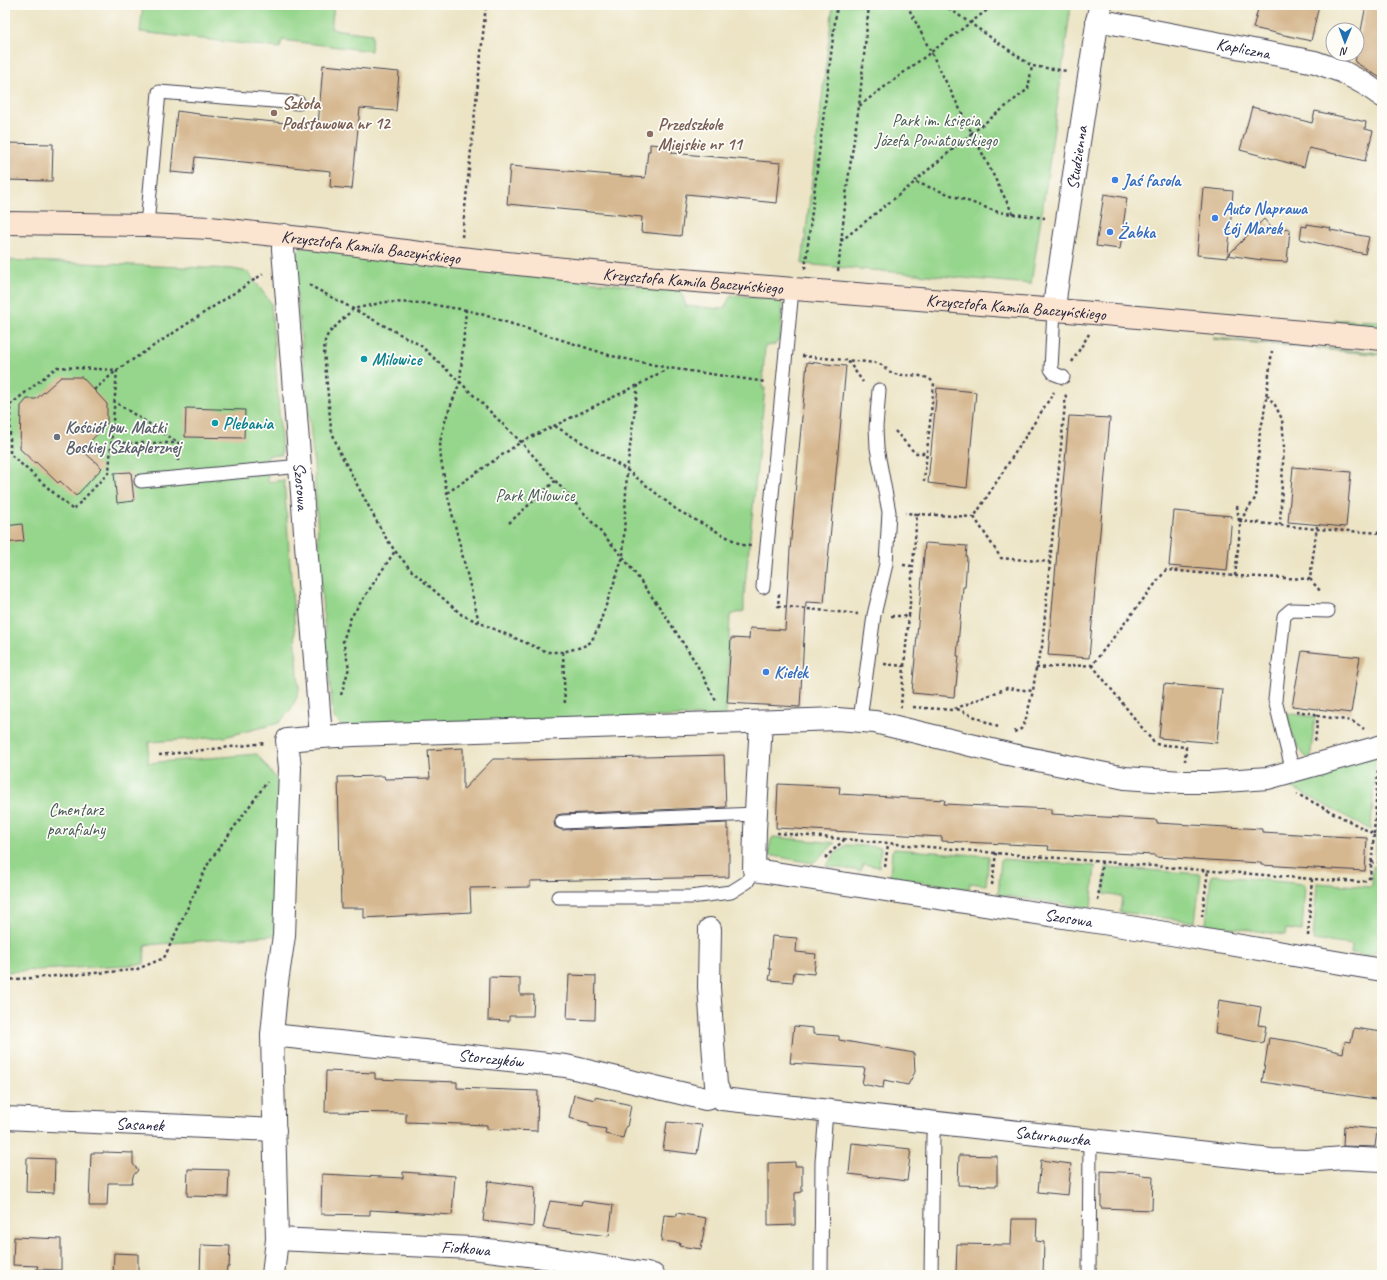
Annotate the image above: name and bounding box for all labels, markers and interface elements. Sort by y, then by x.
north arrow [1325,22,1365,62]
street label: Kapliczna [1215,33,1274,64]
text: N [1339,45,1348,59]
place label: Szkoła Podstawowa nr 12 [282,93,391,134]
marker: Szkoła Podstawowa nr 12 [269,108,279,118]
park label: Park im. księcia Józefa Poniatowskiego [874,110,998,151]
place label: Przedszkole Miejskie nr 11 [658,114,744,155]
street label: Studzienna [1062,123,1093,191]
marker: Przedszkole Miejskie nr 11 [645,129,655,139]
place label: Jaś fasola [1122,170,1182,191]
marker: Jaś fasola [1110,175,1120,185]
place label: Auto Naprawa Łój Marek [1223,198,1309,239]
marker: Auto Naprawa Łój Marek [1210,213,1220,223]
place label: Żabka [1118,222,1157,243]
street label: Krzysztofa Kamila Baczyńskiego [280,226,462,269]
marker: Żabka [1105,227,1115,237]
street label: Krzysztofa Kamila Baczyńskiego [602,263,785,299]
street label: Krzysztofa Kamila Baczyńskiego [925,290,1108,325]
place label: Milowice [372,349,424,370]
marker: Milowice [359,354,369,364]
place label: Plebania [223,413,274,434]
place label: Kościół pw. Matki Boskiej Szkaplerznej [65,417,183,458]
marker: Plebania [210,418,220,428]
marker: Kościół pw. Matki Boskiej Szkaplerznej [52,432,62,442]
street label: Szosowa [289,462,313,513]
park label: Park Milowice [496,485,576,506]
place label: Kiełek [774,662,809,683]
marker: Kiełek [761,667,771,677]
park label: Cmentarz parafialny [47,799,106,840]
street label: Szosowa [1043,904,1095,932]
street label: Storczyków [457,1045,525,1073]
street label: Sasanek [116,1113,166,1136]
street label: Saturnowska [1014,1122,1093,1151]
street label: Fiołkowa [441,1237,493,1261]

